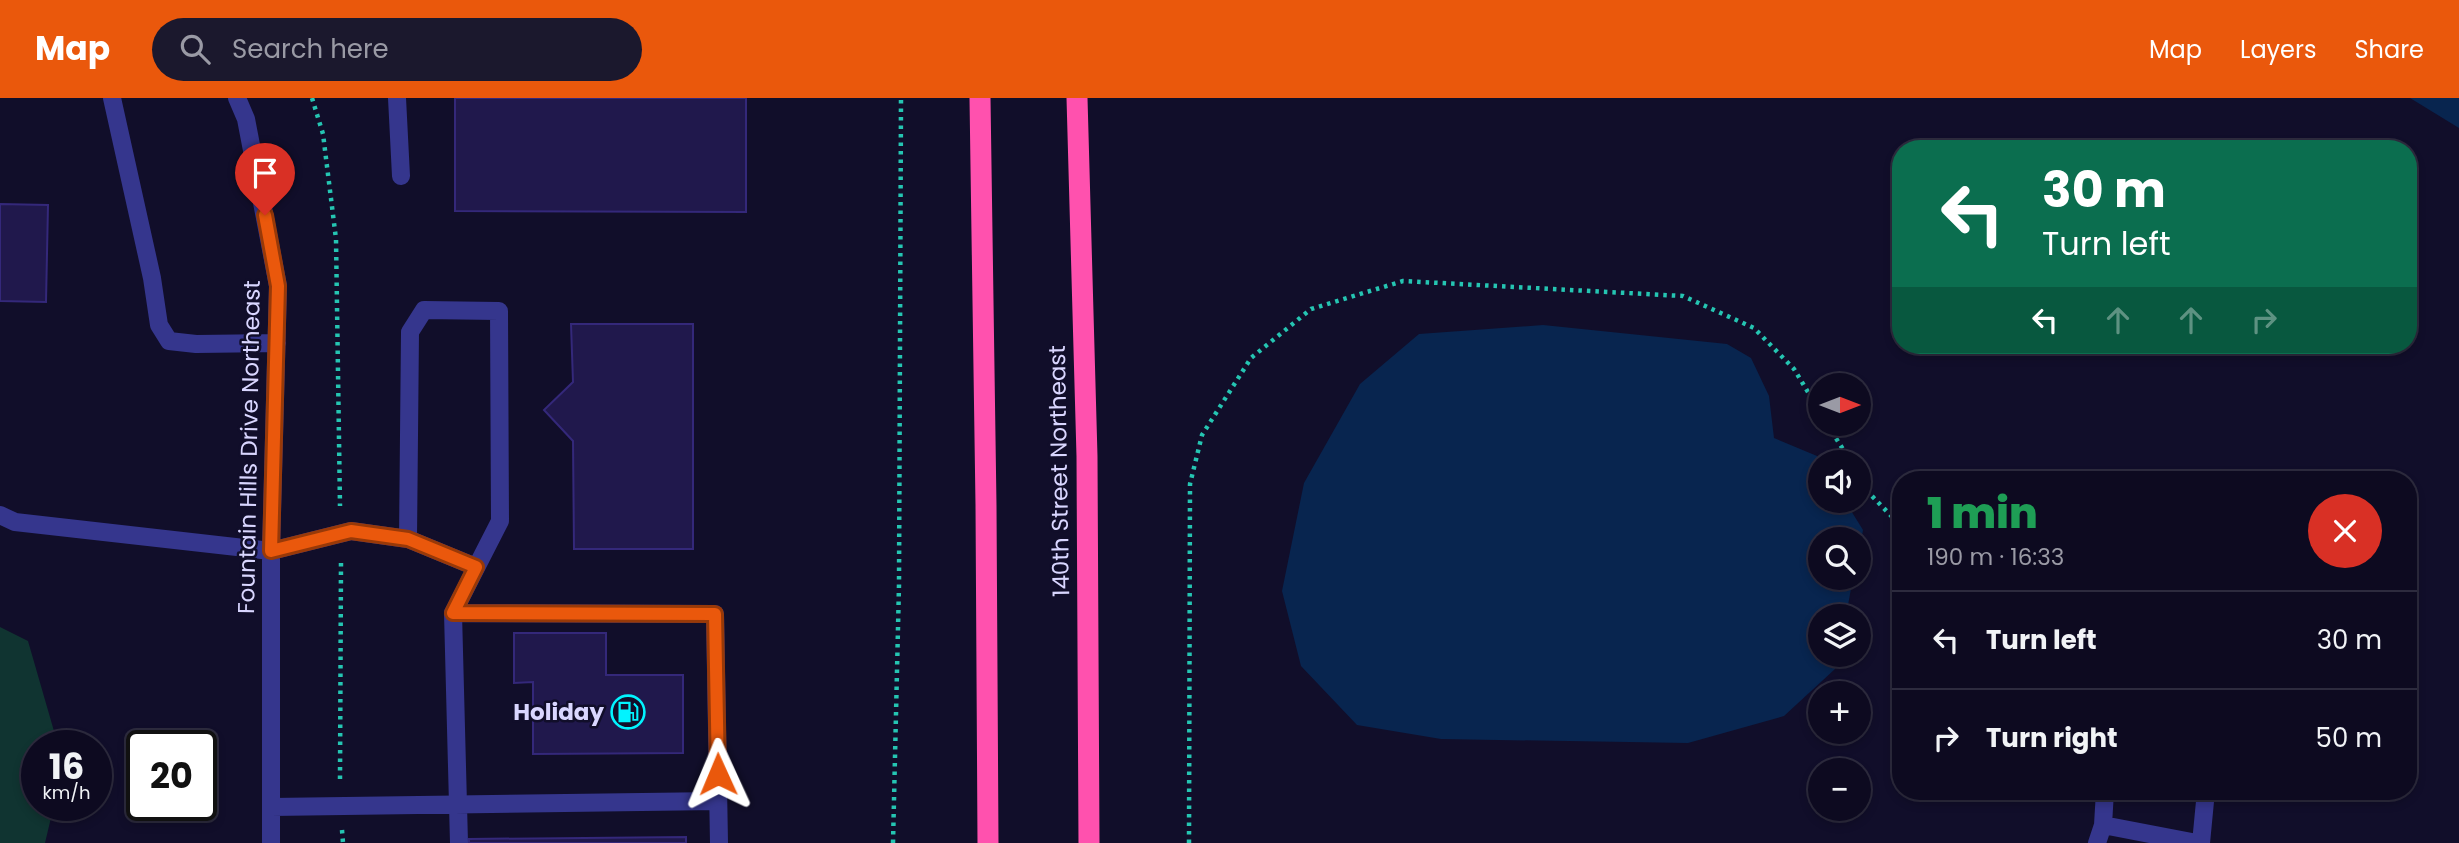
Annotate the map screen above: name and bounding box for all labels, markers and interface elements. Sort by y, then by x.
search box [152,18,642,81]
text: Map [35,25,110,72]
icon: search [176,30,214,68]
text: Search here [232,31,389,67]
text: Map [2149,33,2202,66]
text: Layers [2240,33,2316,66]
text: Share [2354,33,2424,66]
pin [235,143,295,215]
icon: arrive [246,154,284,192]
text: 30 m [2042,156,2166,224]
icon: left [1927,168,2018,259]
text: Turn left [2042,221,2171,266]
street label: Fountain Hills Drive Northeast [230,280,268,614]
icon: left [2026,301,2064,339]
icon: ahead [2099,301,2137,339]
icon: ahead [2172,301,2210,339]
icon: right [2245,301,2283,339]
street label: 140th Street Northeast [1041,345,1077,597]
north arrow [1808,373,1871,436]
map controls [1808,373,1871,821]
button: sound [1808,450,1871,513]
text: 1 min [1927,484,2038,543]
button: close [2308,494,2382,568]
button: search [1808,527,1871,590]
text: 190 m · 16:33 [1927,541,2064,573]
button: layers [1808,604,1871,667]
icon: left [1927,621,1965,659]
text: Turn left [1986,622,2097,658]
text: 30 m [2317,622,2382,658]
button: + [1808,681,1871,744]
fuel station icon: Holiday [609,693,647,731]
place label: Holiday [513,696,604,728]
icon: right [1927,719,1965,757]
text: Turn right [1986,720,2118,756]
text: 50 m [2316,720,2382,756]
speed limit sign: 20 [126,730,217,821]
position arrow [681,737,755,811]
text: 16 [49,742,84,791]
button: − [1808,758,1871,821]
text: km/h [43,780,90,805]

